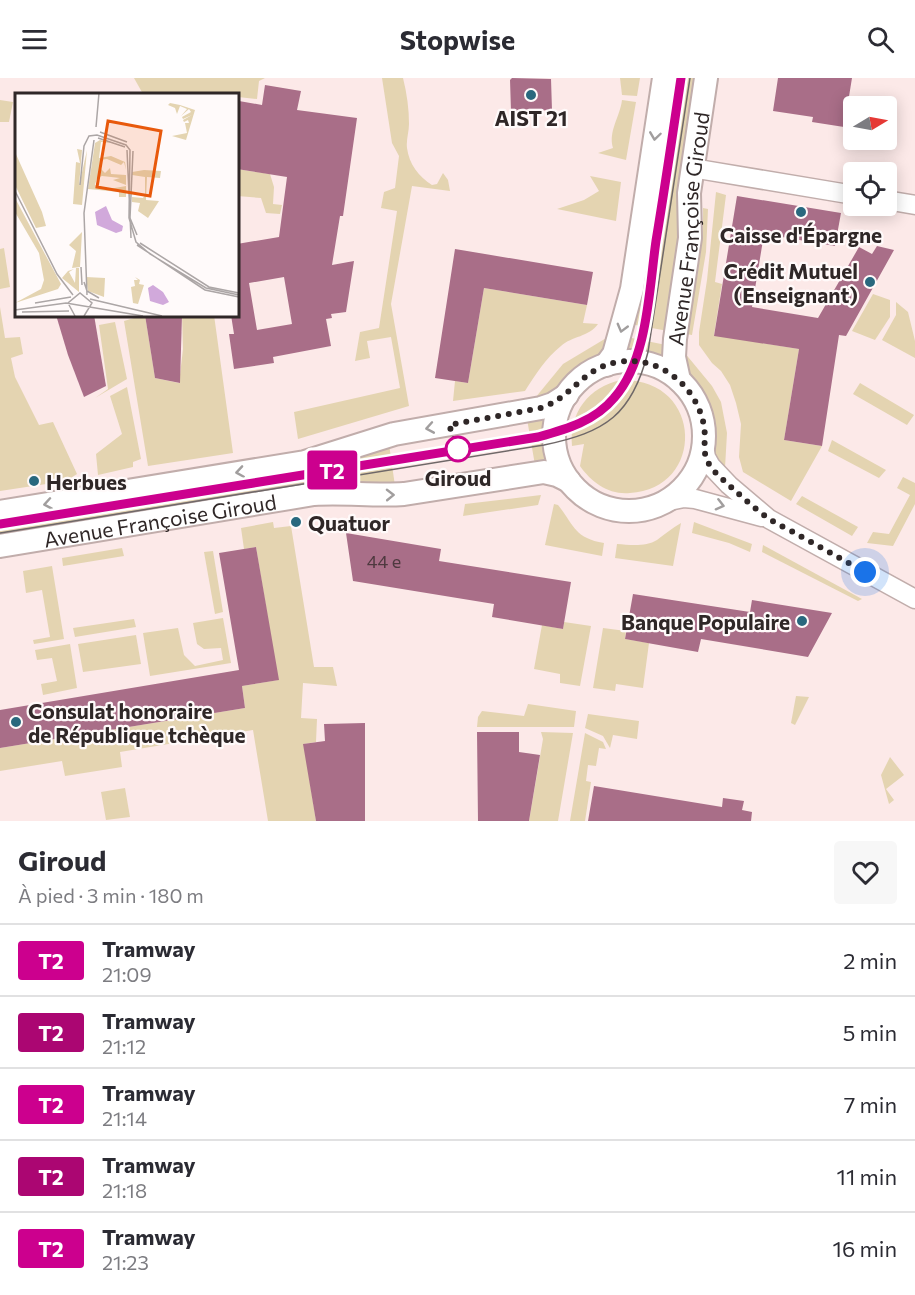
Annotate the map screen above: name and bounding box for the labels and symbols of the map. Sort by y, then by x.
marker: AIST 21 [524,88,538,102]
inset map [15,93,238,316]
north arrow [843,96,897,150]
place label: AIST 21 [495,105,567,130]
street label: Avenue Françoise Giroud [662,110,713,347]
one-way arrow [650,131,662,141]
marker: Caisse d'Épargne [794,205,808,219]
place label: Caisse d'Épargne [720,222,882,247]
place label: Crédit Mutuel (Enseignant) [723,258,858,307]
marker: Crédit Mutuel (Enseignant) [863,275,877,289]
one-way arrow [617,322,629,333]
one-way arrow [425,421,435,434]
marker: Giroud [445,436,471,462]
line badge: T2 [305,450,359,490]
one-way arrow [236,465,246,478]
place label: Giroud [425,465,491,490]
place label: Herbues [46,469,127,494]
marker: Herbues [27,474,41,488]
street label: Avenue Françoise Giroud [42,488,278,551]
one-way arrow [386,489,395,501]
one-way arrow [43,497,52,509]
one-way arrow [714,498,724,511]
place label: Quatuor [308,510,391,535]
marker: Quatuor [289,515,303,529]
house number: 44 e [367,550,401,572]
your location [850,557,880,587]
place label: Banque Populaire [621,609,790,634]
marker: Banque Populaire [795,614,809,628]
place label: Consulat honoraire de République tchèque [28,698,246,747]
marker: Consulat honoraire de République tchèque [9,715,23,729]

